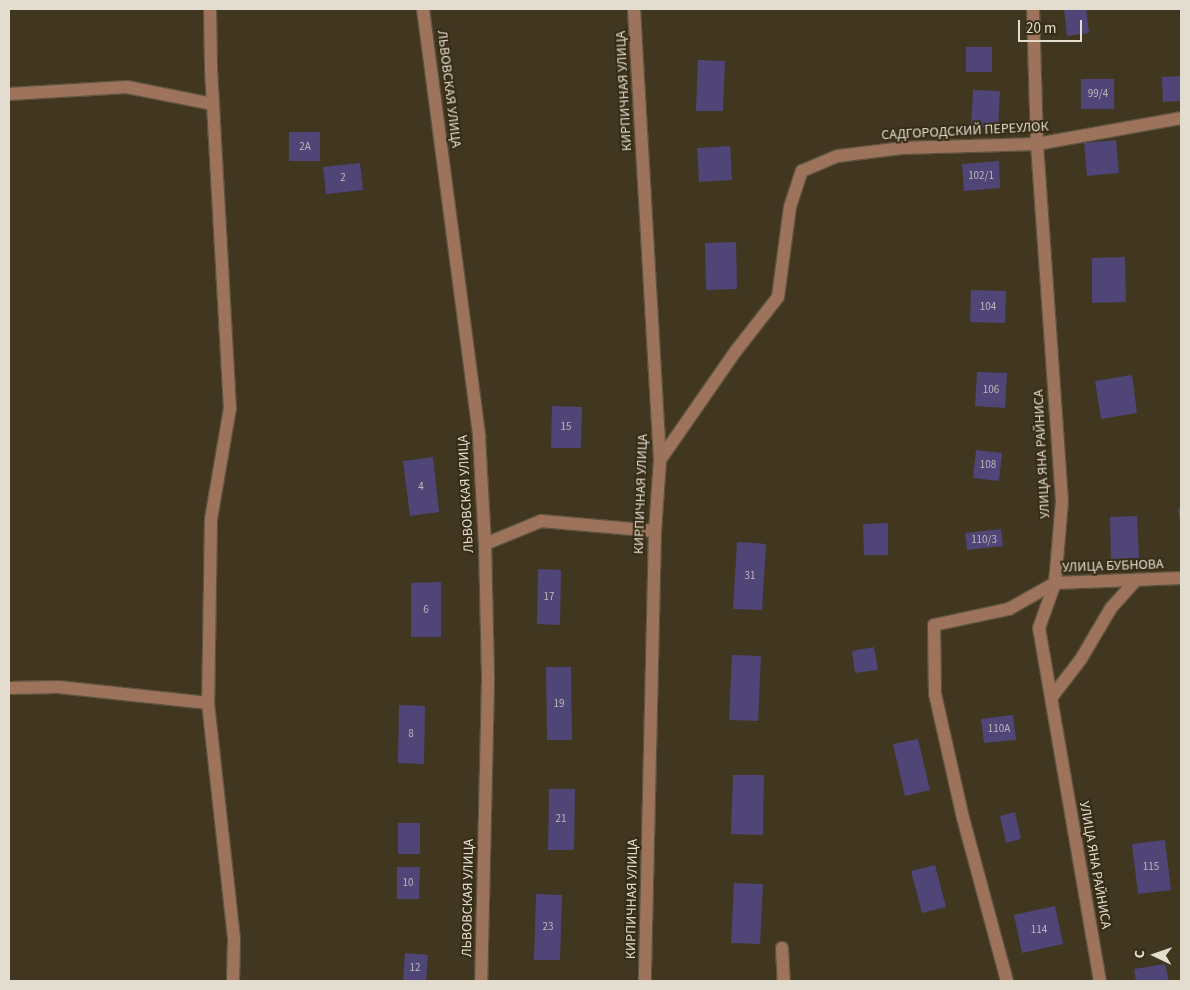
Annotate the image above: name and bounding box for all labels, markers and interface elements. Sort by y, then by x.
scale bar [1020,10,1084,42]
text: 20 m [1026,18,1056,39]
street label: ЛЬВОВСКАЯ УЛИЦА [433,29,465,149]
street label: КИРПИЧНАЯ УЛИЦА [612,30,636,152]
house number: 99/4 [1088,87,1108,101]
street label: САДГОРОДСКИЙ ПЕРЕУЛОК [881,118,1049,144]
house number: 2А [299,140,311,154]
house number: 102/1 [968,169,994,183]
house number: 2 [340,171,346,185]
house number: 104 [980,300,996,314]
house number: 106 [983,383,999,397]
street label: УЛИЦА ЯНА РАЙНИСА [1030,389,1054,519]
house number: 15 [561,420,571,434]
street label: КИРПИЧНАЯ УЛИЦА [631,433,651,555]
street label: ЛЬВОВСКАЯ УЛИЦА [455,434,477,554]
house number: 108 [980,458,996,472]
house number: 4 [418,480,424,494]
house number: 110/3 [971,533,997,547]
street label: УЛИЦА БУБНОВА [1062,556,1164,576]
house number: 31 [745,569,755,583]
house number: 17 [544,590,554,604]
house number: 6 [423,603,429,617]
house number: 19 [554,697,564,711]
house number: 110А [988,722,1010,736]
house number: 8 [408,727,414,741]
street label: УЛИЦА ЯНА РАЙНИСА [1075,800,1115,930]
house number: 21 [556,812,566,826]
street label: ЛЬВОВСКАЯ УЛИЦА [459,839,477,957]
street label: КИРПИЧНАЯ УЛИЦА [623,839,641,959]
house number: 115 [1143,860,1159,874]
house number: 10 [403,876,413,890]
house number: 23 [543,920,553,934]
house number: 114 [1031,923,1047,937]
north arrow [1130,930,1180,980]
text: С [1130,950,1150,959]
house number: 12 [410,961,420,975]

